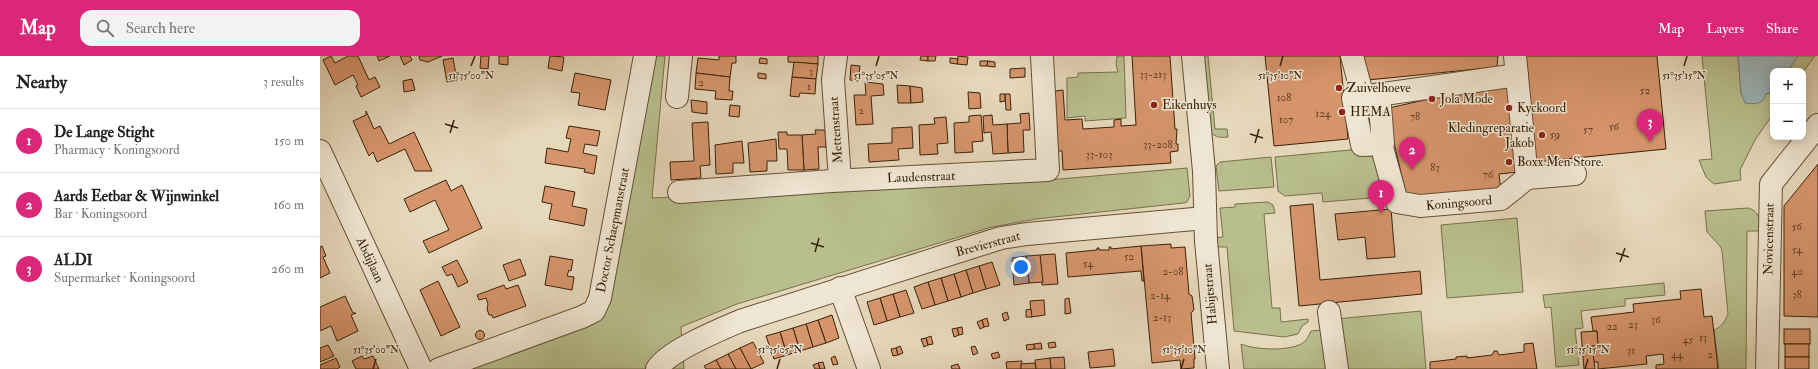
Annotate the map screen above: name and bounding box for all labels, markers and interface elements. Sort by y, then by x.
search box [80,10,360,46]
text: Map [20,16,56,40]
icon: search [94,17,116,39]
text: Search here [126,19,195,38]
text: Map [1658,20,1684,37]
text: Layers [1706,20,1744,37]
text: Share [1766,20,1798,37]
house number: 3 [809,65,813,78]
house number: 33-213 [1140,68,1166,81]
map controls [1770,68,1806,140]
button: + [1770,68,1806,104]
text: 51°35'00"N [448,70,494,82]
text: 51°35'05"N [853,70,899,82]
text: 51°35'10"N [1258,70,1302,82]
text: 51°35'15"N [1662,70,1706,82]
text: Nearby [16,72,67,93]
text: 3 results [263,74,304,90]
house number: 2 [698,76,704,89]
house number: 1 [807,80,811,93]
place label: Zuivelhoeve [1347,80,1411,96]
marker: Zuivelhoeve [1334,83,1344,93]
house number: 52 [1640,84,1651,97]
house number: 108 [1277,91,1291,104]
place label: Jola Mode [1439,91,1494,107]
marker: Jola Mode [1427,94,1437,104]
street label: Mettenstraat [826,96,846,164]
place label: Eikenhuys [1162,97,1217,114]
marker: Eikenhuys [1149,100,1159,110]
place label: Kyckoord [1517,100,1567,117]
marker: Kyckoord [1504,103,1514,113]
house number: 2 [858,104,864,117]
place label: HEMA [1350,104,1392,120]
button: − [1770,104,1806,140]
house number: 124 [1315,107,1332,120]
marker: HEMA [1337,107,1347,117]
pin: 3 [1637,109,1663,142]
house number: 78 [1410,110,1420,123]
house number: 107 [1279,113,1293,126]
place label: Kledingreparatie Jakob [1448,120,1535,151]
house number: 56 [1609,120,1621,133]
text: De Lange Stight [54,123,154,142]
house number: 57 [1583,123,1593,136]
house number: 59 [1550,128,1560,141]
marker: Kledingreparatie Jakob [1537,130,1547,140]
text: 1 [27,133,31,149]
text: 150 m [274,133,304,149]
pin: 2 [1399,137,1425,170]
house number: 33-208 [1143,138,1173,151]
text: Pharmacy · Koningsoord [54,142,180,158]
house number: 33-103 [1086,148,1112,161]
place label: Boxx Men Store. [1517,154,1604,170]
marker: Boxx Men Store. [1504,157,1514,167]
house number: 83 [1430,161,1440,174]
street label: Doctor Schaepmanstraat [593,166,634,294]
street label: Laudenstraat [887,168,955,186]
house number: 76 [1483,168,1495,181]
pin: 1 [1368,180,1394,213]
text: Aards Eetbar & Wijnwinkel [54,187,219,206]
street label: Koningsoord [1425,192,1493,214]
text: 2 [26,197,32,213]
text: 160 m [273,197,304,213]
street label: Novicenstraat [1760,203,1778,275]
text: Bar · Koningsoord [54,206,147,222]
house number: 56 [1792,220,1804,233]
street label: Brevierstraat [954,228,1022,260]
street label: Abdijlaan [352,234,388,285]
house number: 54 [1792,243,1803,256]
house number: 52 [1124,250,1135,263]
text: ALDI [54,251,93,270]
your location [1011,257,1031,277]
house number: 54 [1083,257,1094,270]
text: 3 [27,261,32,277]
text: 260 m [271,261,304,277]
street label: Habijtstraat [1199,263,1221,325]
house number: 2-08 [1162,265,1184,278]
house number: 40 [1791,265,1803,278]
text: Supermarket · Koningsoord [54,270,195,286]
house number: 38 [1792,288,1802,301]
house number: 2-14 [1150,289,1171,302]
house number: 2-13 [1153,311,1171,324]
house number: 36 [1651,313,1662,326]
house number: 23 [1628,318,1638,331]
house number: 22 [1606,320,1618,333]
house number: 13 [1699,331,1707,344]
house number: 45 [1683,333,1694,346]
text: 51°35'00"N [353,344,399,356]
text: 51°35'05"N [757,344,803,356]
text: 51°35'10"N [1162,344,1206,356]
text: 51°35'15"N [1566,344,1610,356]
house number: 31 [1627,344,1635,357]
house number: 44 [1671,348,1684,361]
house number: 2 [1707,348,1713,361]

